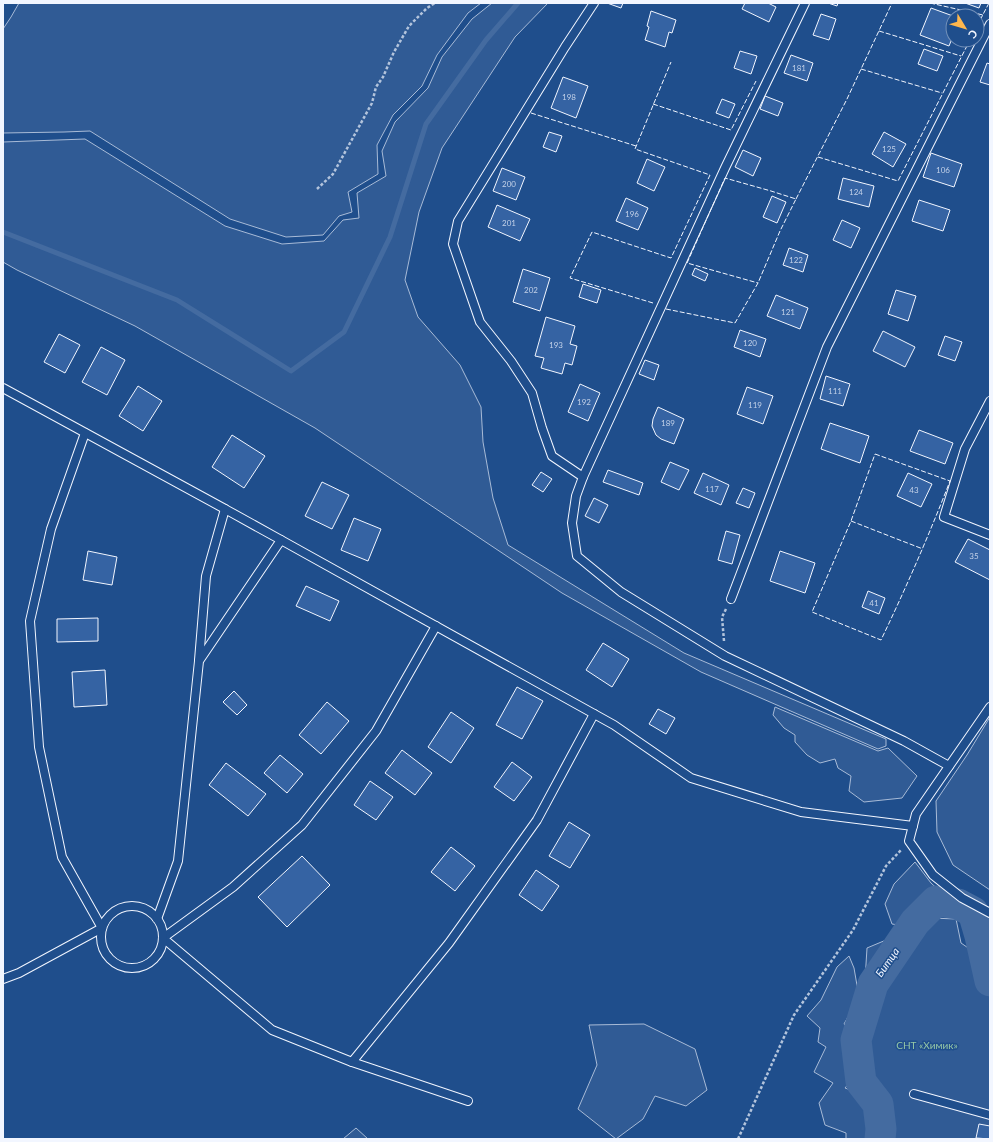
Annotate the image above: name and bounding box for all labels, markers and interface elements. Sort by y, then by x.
north arrow [945,8,985,48]
text: С [965,28,981,42]
house number: 181 [792,63,806,73]
house number: 198 [562,92,576,102]
house number: 125 [882,144,896,154]
house number: 106 [936,165,950,175]
house number: 200 [502,179,516,189]
house number: 124 [849,187,863,197]
house number: 196 [625,209,639,219]
house number: 201 [502,218,516,228]
house number: 122 [789,255,803,265]
house number: 202 [524,285,538,295]
house number: 121 [781,307,795,317]
house number: 120 [743,338,757,348]
house number: 193 [549,340,563,350]
house number: 111 [828,386,842,396]
house number: 192 [577,397,591,407]
house number: 119 [748,400,762,410]
house number: 189 [661,418,675,428]
house number: 117 [705,484,719,494]
house number: 43 [909,485,919,495]
house number: 35 [969,551,979,561]
house number: 41 [869,598,879,608]
water label: Битца [872,945,902,979]
park label: СНТ «Химик» [896,1039,958,1051]

